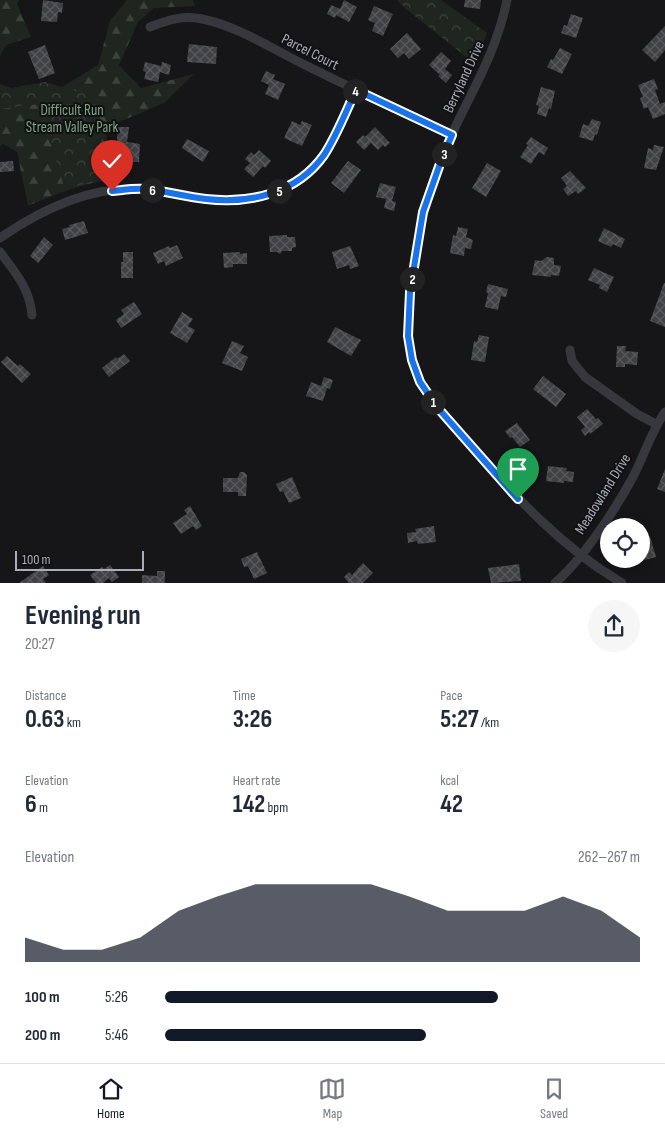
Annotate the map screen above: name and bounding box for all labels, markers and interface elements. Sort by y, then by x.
street label: Parcel Court [278,30,342,75]
street label: Berryland Drive [439,38,489,116]
pin: 4 [342,78,368,104]
text: 4 [352,83,359,100]
park label: Difficult Run Stream Valley Park [26,101,119,137]
pin [91,140,133,191]
pin: 3 [432,142,456,166]
text: 3 [441,146,448,163]
icon: check [98,147,126,175]
pin: 6 [140,178,164,202]
pin: 5 [266,178,292,204]
text: 6 [149,182,156,199]
text: 5 [276,183,283,200]
pin: 2 [400,266,424,292]
text: 2 [409,271,416,288]
pin: 1 [420,390,446,414]
text: 1 [431,394,436,411]
pin [497,448,539,499]
street label: Meadowland Drive [571,450,635,538]
icon: arrive [504,455,532,483]
map controls [600,518,650,568]
button: locate [600,518,650,568]
scale bar [15,548,144,571]
text: 100 m [22,551,51,568]
text: Evening run [25,599,141,632]
button: share [588,600,640,652]
text: 20:27 [25,635,55,654]
text: Distance [25,687,66,704]
text: Time [233,687,256,704]
text: Pace [440,687,463,704]
text: 0.63 [25,704,65,735]
text: 3:26 [233,704,272,735]
text: 5:27 [440,704,479,735]
text: km [65,714,81,731]
text: /km [479,714,499,731]
text: Elevation [25,772,68,789]
text: Heart rate [233,772,280,789]
text: kcal [440,772,459,789]
text: 6 [25,789,37,820]
text: 142 [233,789,265,820]
text: 42 [440,789,463,820]
text: m [37,799,48,816]
text: bpm [265,799,288,816]
text: Elevation [25,848,74,867]
text: 262–267 m [578,848,640,867]
text: 100 m [25,988,60,1007]
text: 5:26 [105,988,128,1007]
text: 200 m [25,1026,60,1045]
text: 5:46 [105,1026,128,1045]
tab: Home [97,1075,125,1122]
tab: Map [318,1075,346,1122]
tab: Saved [540,1075,568,1122]

